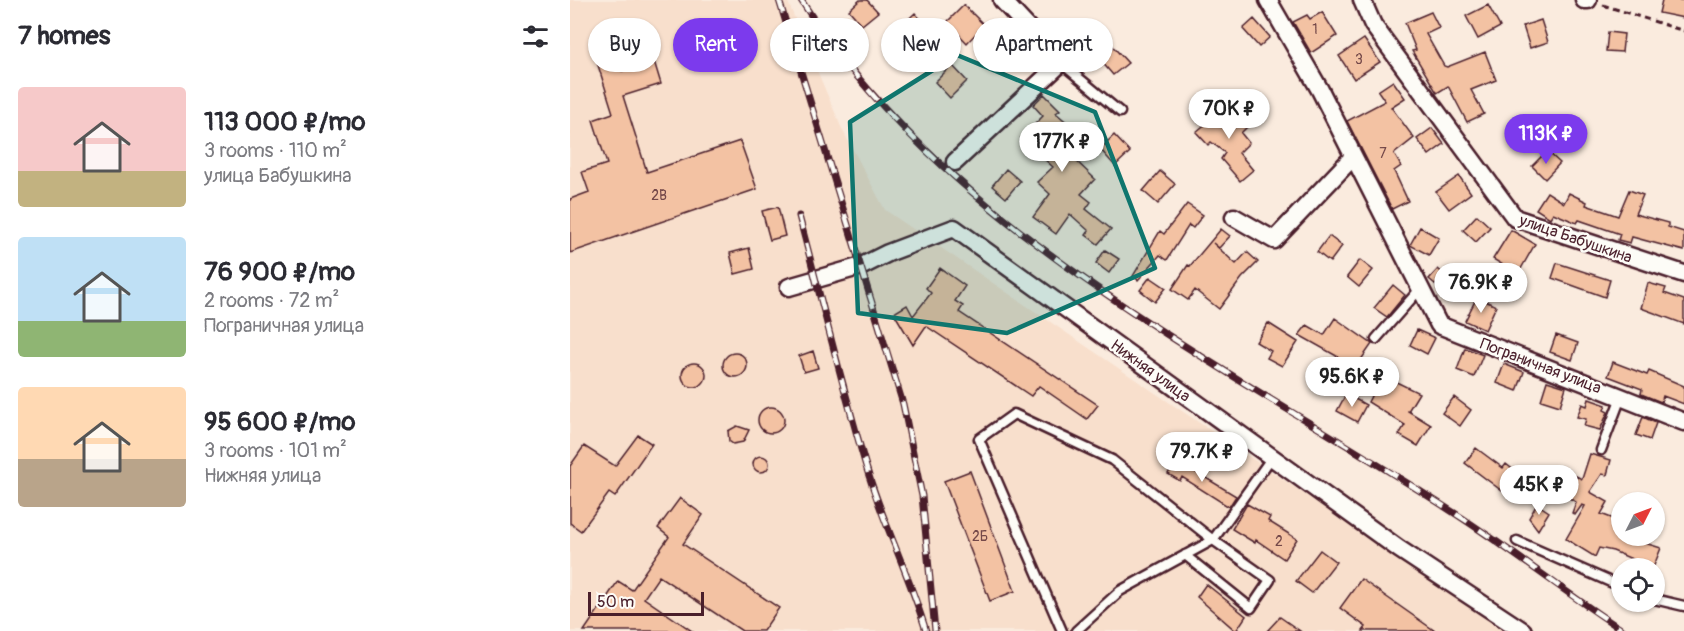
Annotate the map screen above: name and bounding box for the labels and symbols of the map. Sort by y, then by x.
house number: 1 [1312,21,1318,38]
house number: 3 [1355,51,1363,68]
pin: 70K ₽ [1187,89,1271,140]
pin: 113K ₽ [1497,114,1595,165]
pin: 177K ₽ [1013,122,1111,173]
house number: 7 [1379,145,1387,162]
house number: 2В [651,187,667,204]
street label: улица Бабушкина [1516,210,1635,268]
pin: 76.9K ₽ [1426,263,1536,314]
street label: Пограничная улица [1477,334,1604,398]
street label: Нижняя улица [1107,335,1194,406]
pin: 95.6K ₽ [1297,357,1407,408]
pin: 79.7K ₽ [1147,432,1257,483]
pin: 45K ₽ [1497,465,1581,516]
north arrow [1611,492,1665,546]
house number: 2Б [972,528,988,545]
house number: 2 [1275,533,1283,550]
scale bar [588,589,704,616]

